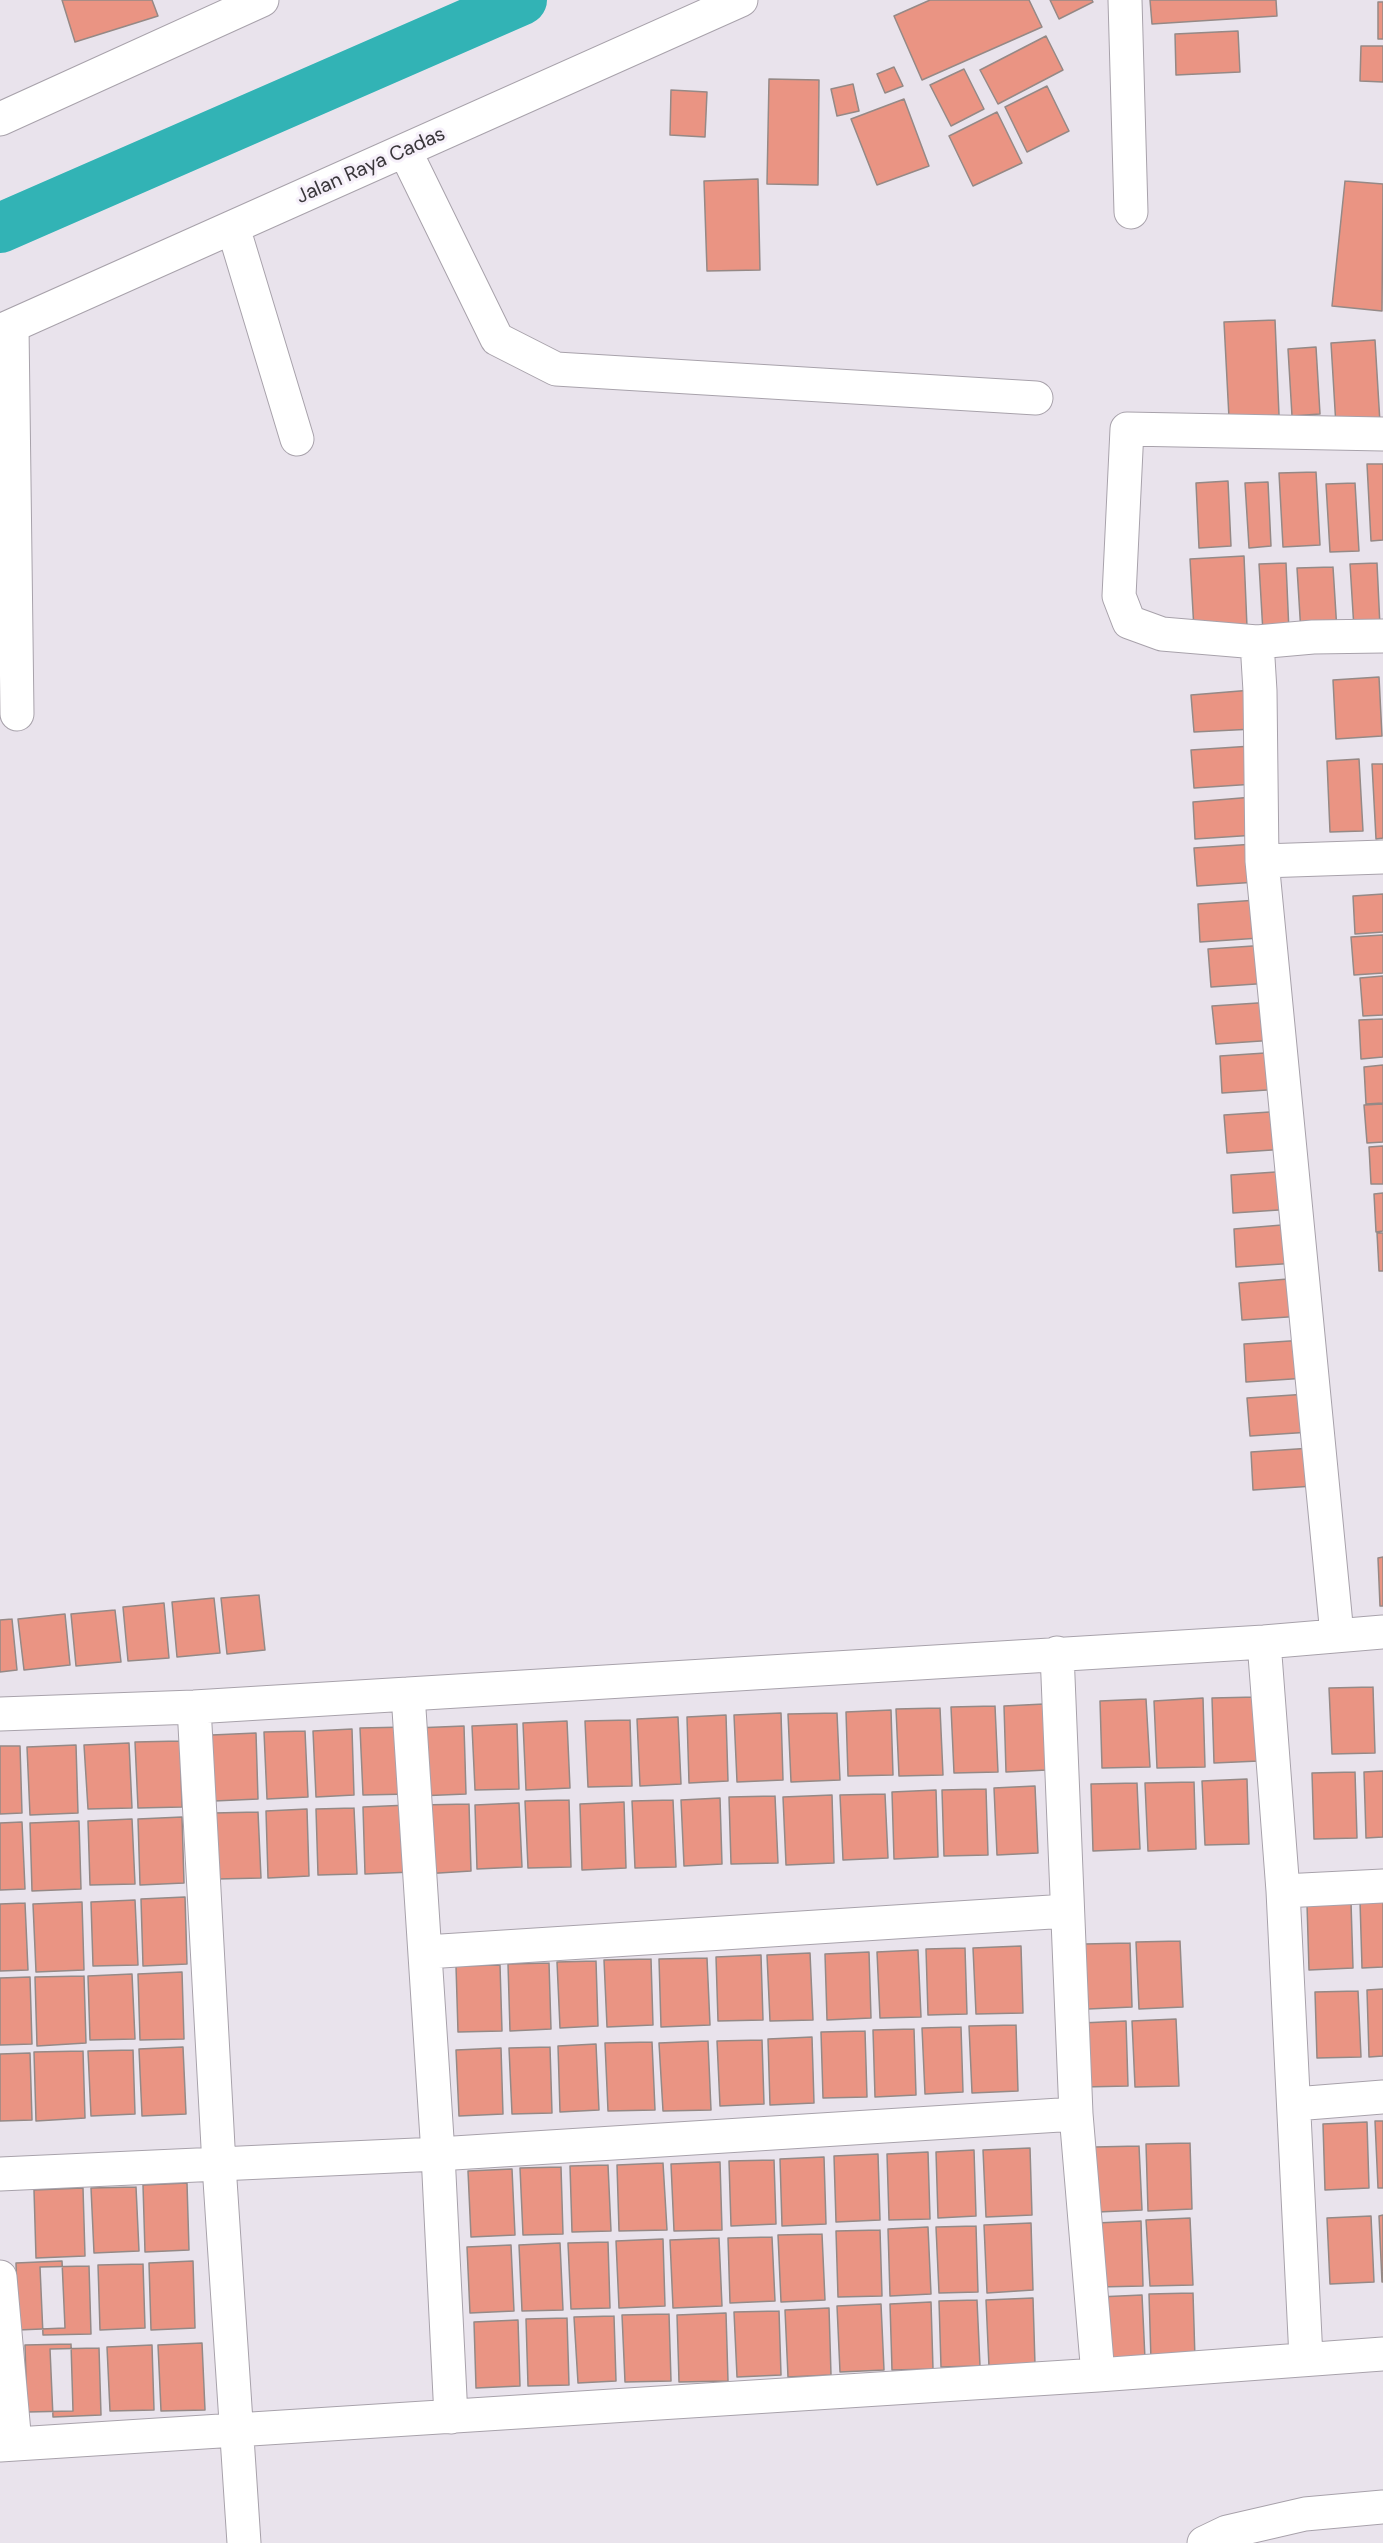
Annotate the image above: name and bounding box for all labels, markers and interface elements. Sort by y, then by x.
street label: Jalan Raya Cadas [293,122,449,210]

